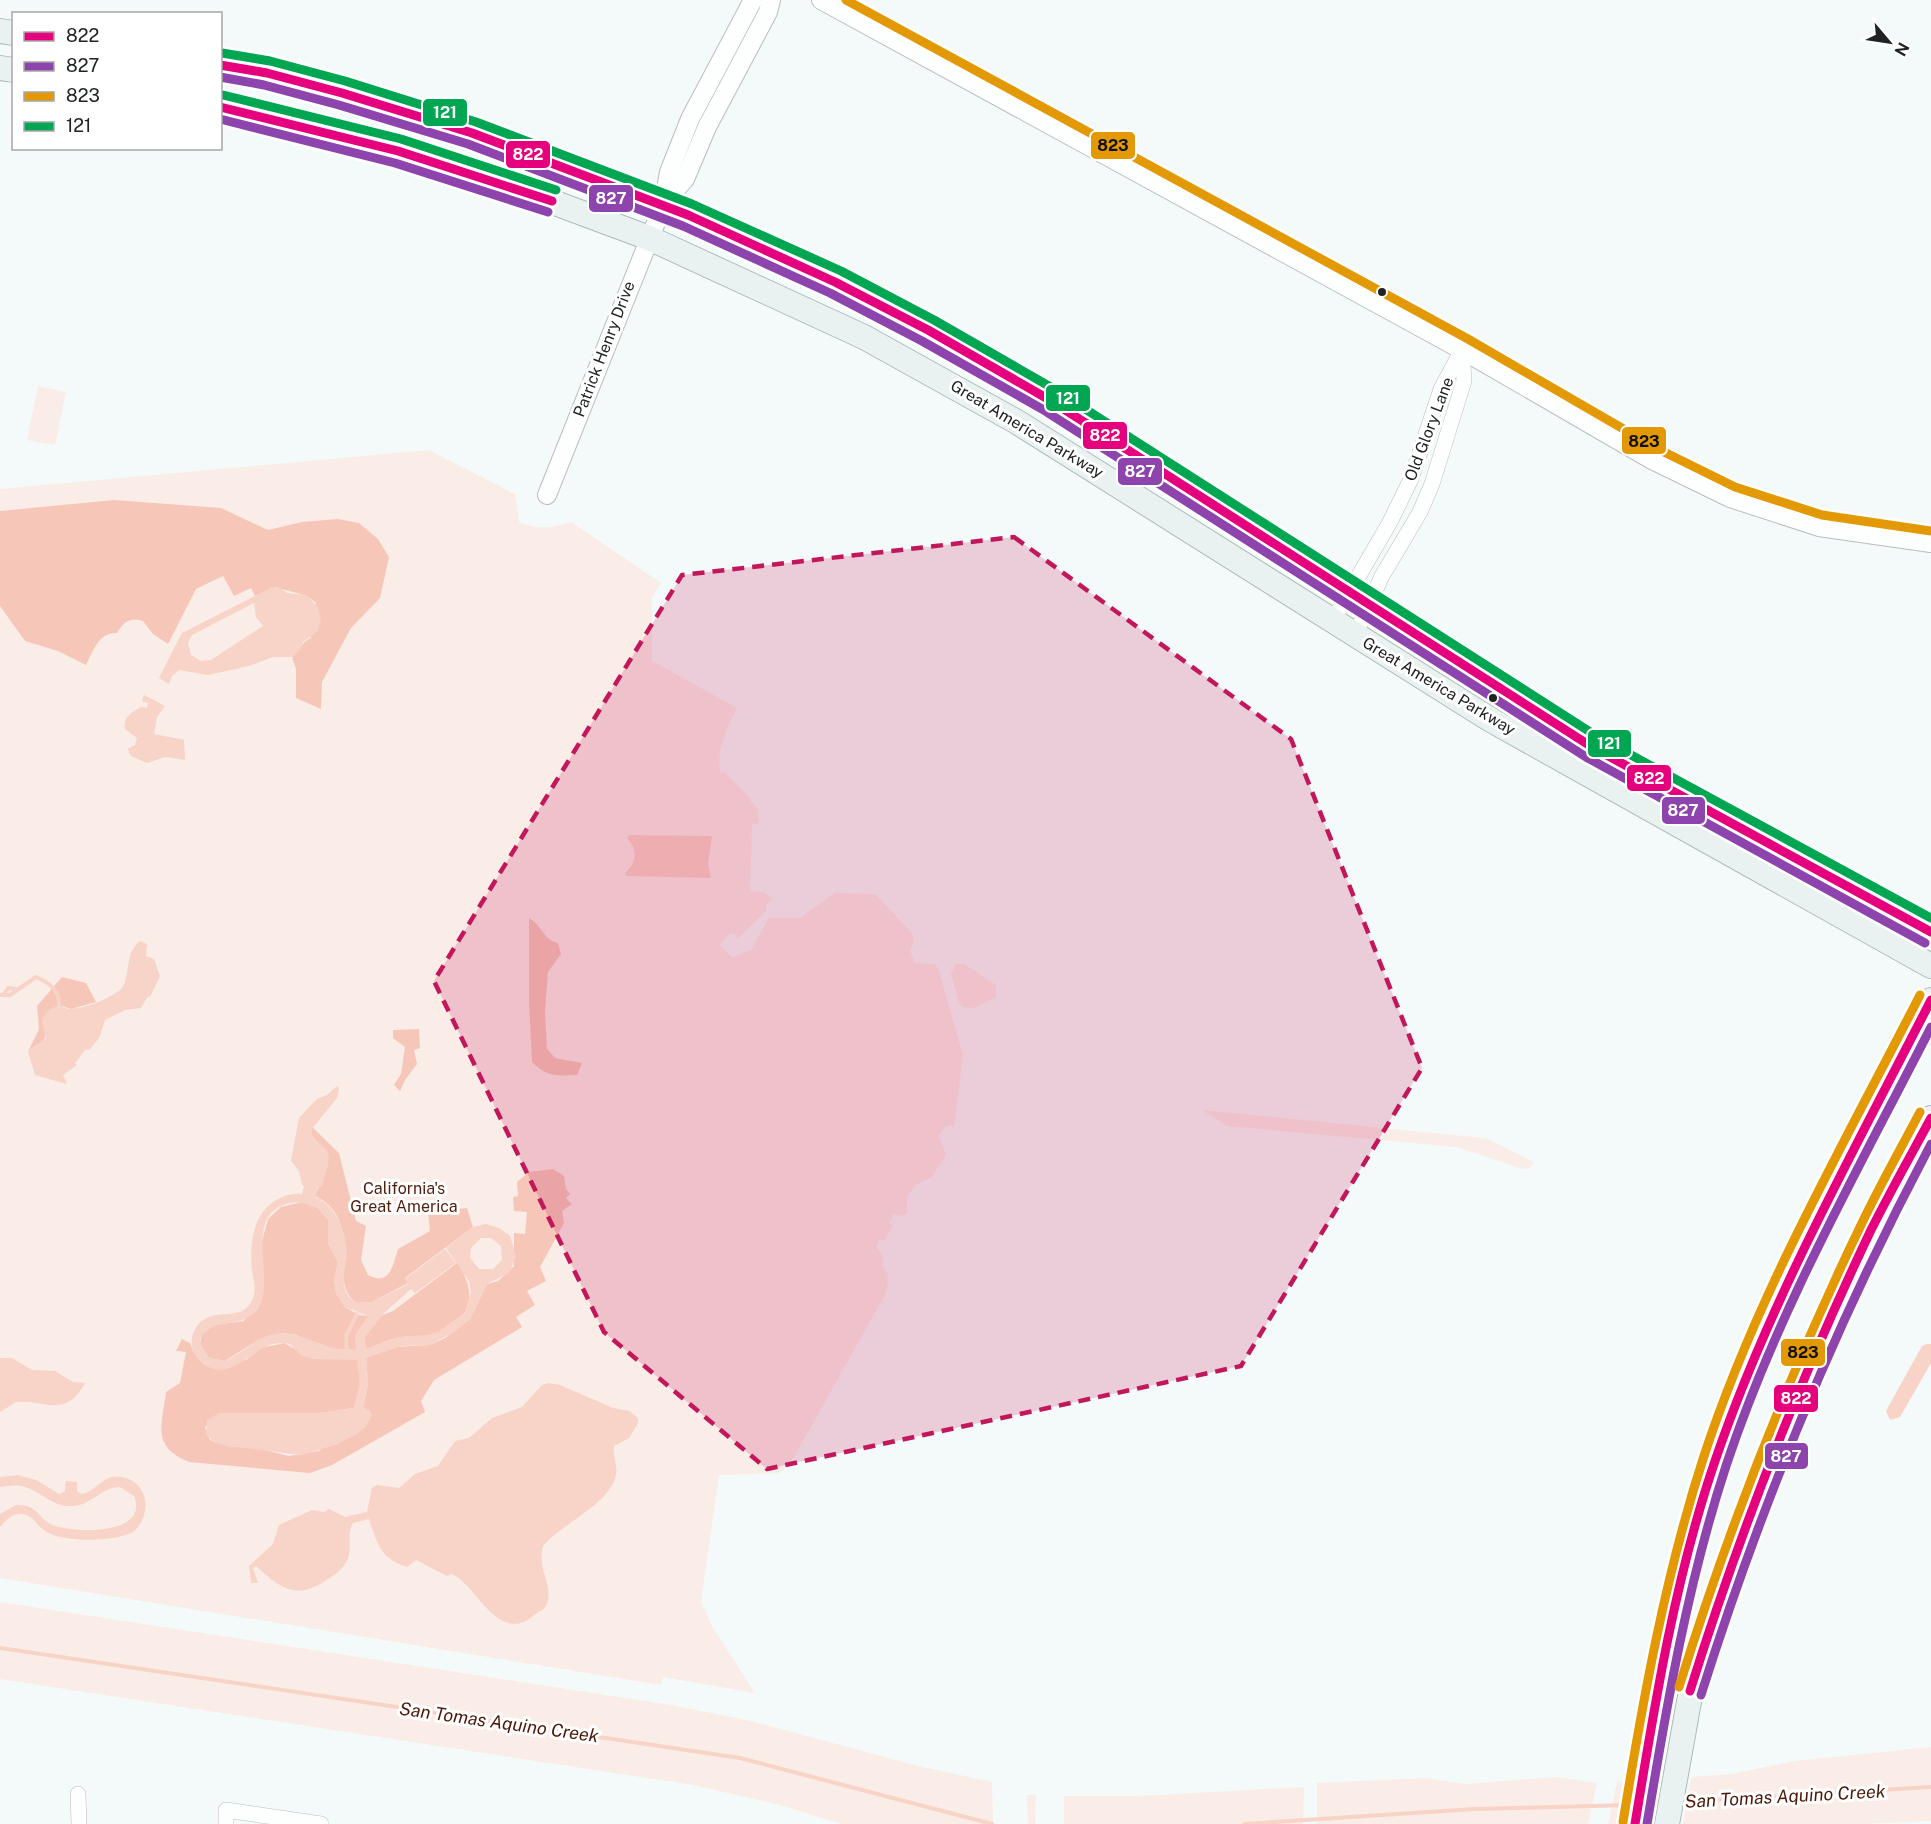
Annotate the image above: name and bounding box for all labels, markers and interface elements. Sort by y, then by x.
legend [12,12,222,150]
north arrow [1859,12,1919,72]
text: 822 [66,25,99,46]
text: N [1890,39,1913,59]
text: 827 [66,55,99,76]
text: 823 [66,85,100,106]
line badge: 121 [422,98,468,127]
text: 121 [433,103,457,122]
text: 121 [66,115,91,136]
line badge: 823 [1090,131,1136,160]
text: 823 [1097,136,1129,155]
line badge: 822 [505,140,551,169]
text: 822 [512,145,544,164]
line badge: 827 [588,184,634,213]
text: 827 [596,189,626,208]
street label: Patrick Henry Drive [569,278,639,420]
unlabelled marker [1376,286,1388,298]
street label: Old Glory Lane [1400,374,1458,484]
street label: Great America Parkway [947,376,1107,482]
line badge: 121 [1045,384,1091,412]
text: 121 [1056,389,1080,408]
line badge: 822 [1082,421,1128,450]
text: 822 [1089,426,1121,445]
line badge: 823 [1621,426,1667,455]
text: 823 [1628,432,1660,451]
line badge: 827 [1117,457,1163,486]
text: 827 [1125,462,1155,481]
street label: Great America Parkway [1359,633,1519,739]
unlabelled marker [1487,692,1499,704]
line badge: 121 [1587,729,1632,758]
text: 121 [1597,734,1621,753]
line badge: 822 [1626,764,1672,792]
text: 822 [1633,769,1665,788]
line badge: 827 [1661,796,1706,825]
text: 827 [1668,801,1698,820]
park label: California's Great America [350,1179,458,1216]
line badge: 823 [1780,1338,1826,1367]
text: 823 [1787,1343,1819,1362]
line badge: 822 [1773,1384,1819,1413]
text: 822 [1780,1389,1812,1408]
line badge: 827 [1764,1442,1809,1470]
text: 827 [1771,1447,1801,1466]
water label: San Tomas Aquino Creek [398,1698,600,1746]
water label: San Tomas Aquino Creek [1684,1780,1886,1812]

